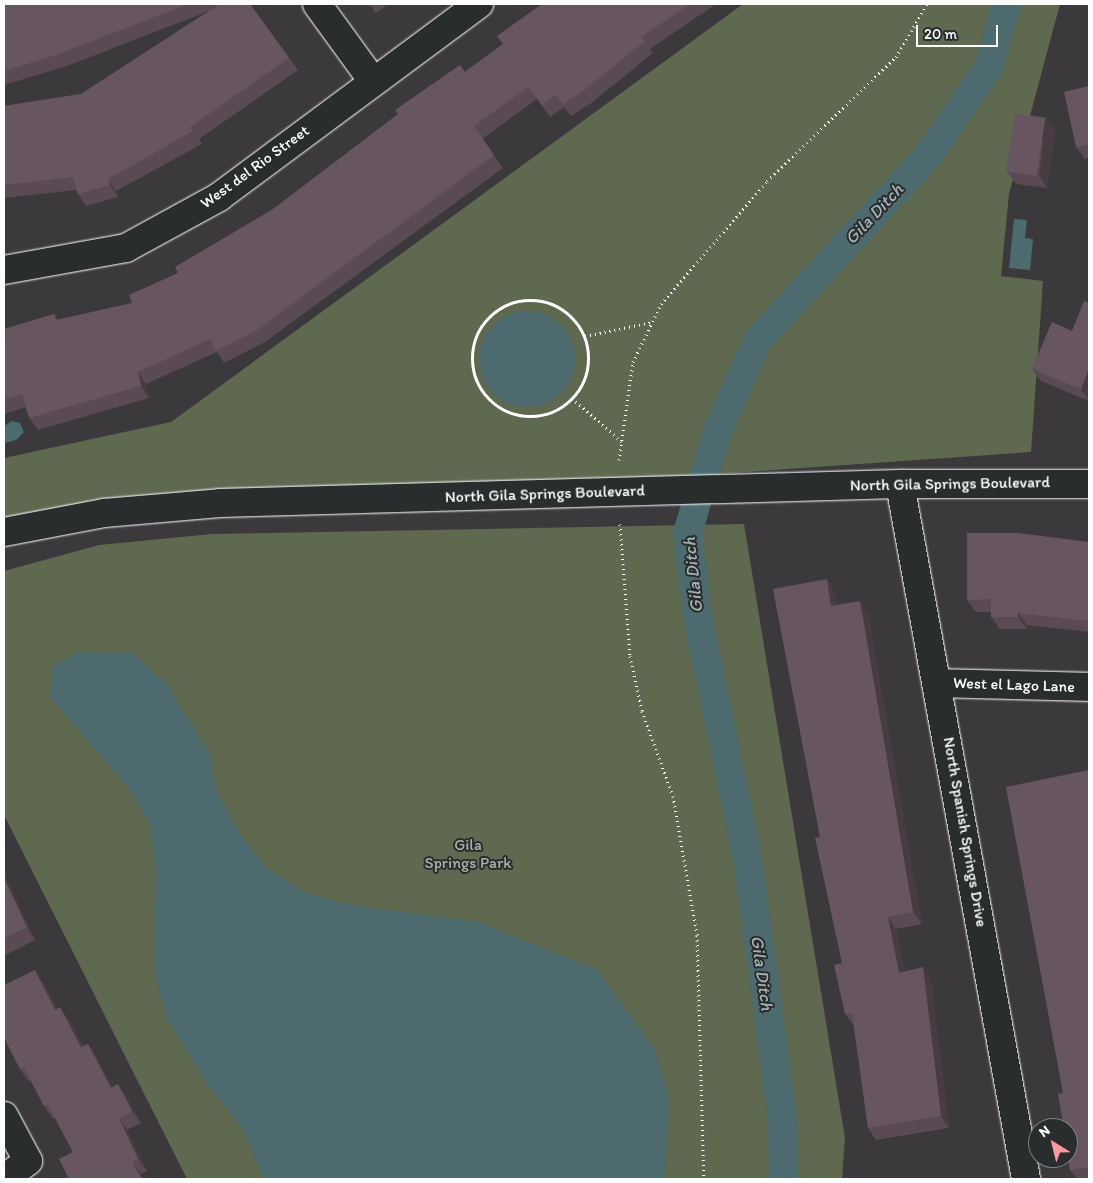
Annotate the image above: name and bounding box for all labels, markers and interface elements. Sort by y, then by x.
scale bar [918,15,1000,47]
text: 20 m [924,25,957,43]
street label: West del Rio Street [197,121,313,213]
water label: Gila Ditch [840,179,908,249]
street label: North Gila Springs Boulevard [850,473,1050,495]
street label: North Gila Springs Boulevard [444,481,646,507]
water label: Gila Ditch [678,536,708,614]
street label: West el Lago Lane [952,673,1076,697]
street label: North Spanish Springs Drive [939,735,991,929]
park label: Gila Springs Park [424,835,512,873]
water label: Gila Ditch [746,934,778,1012]
north arrow [1028,1118,1078,1168]
text: N [1036,1122,1053,1141]

